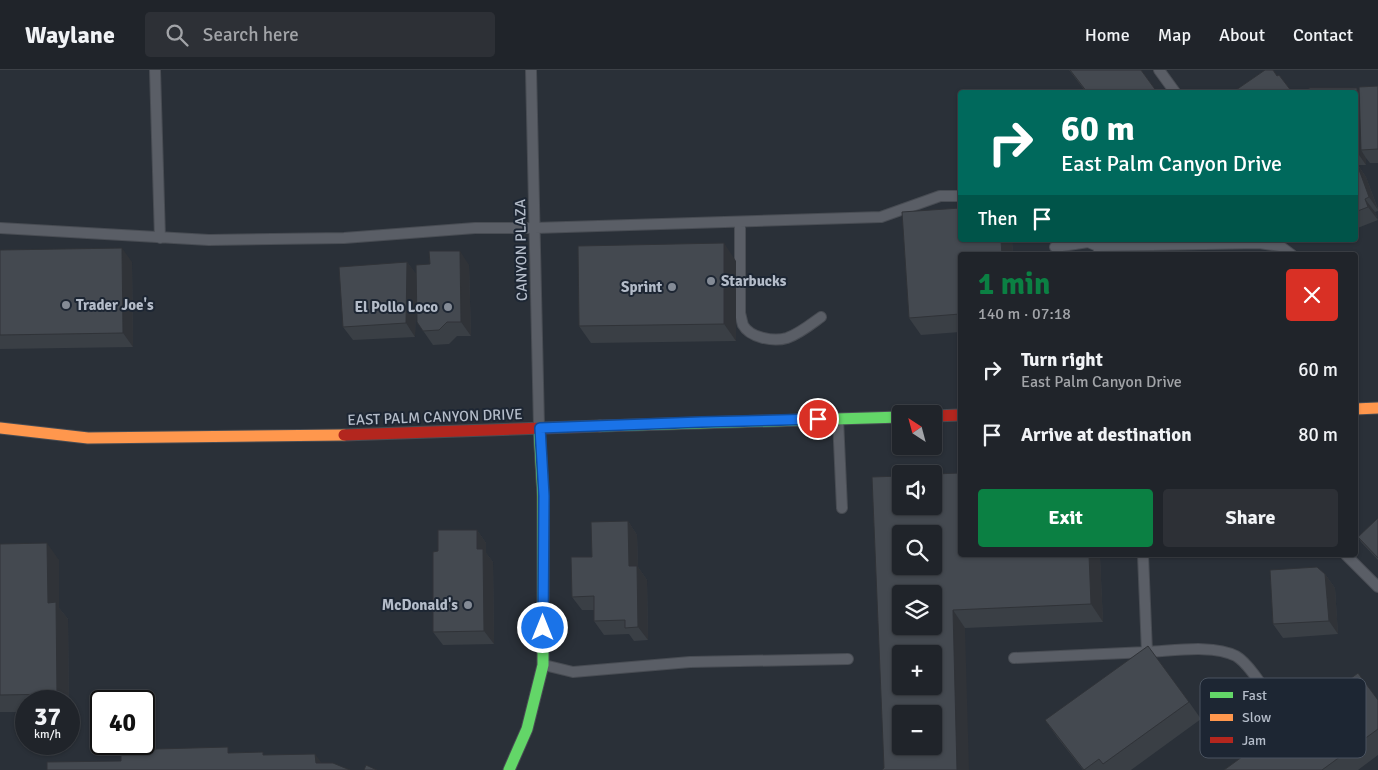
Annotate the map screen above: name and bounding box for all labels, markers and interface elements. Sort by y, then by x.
search box [145,12,495,57]
text: Waylane [25,20,115,50]
icon: search [163,21,191,49]
text: Search here [203,23,299,47]
text: Home [1085,24,1130,46]
text: Map [1158,24,1191,46]
text: About [1219,24,1265,46]
text: Contact [1293,24,1353,46]
text: 60 m [1061,107,1135,150]
icon: right [978,110,1043,175]
text: East Palm Canyon Drive [1061,150,1282,177]
street label: CANYON PLAZA [511,199,531,301]
icon: arrive [1028,205,1056,233]
text: Then [978,207,1018,231]
text: 1 min [978,266,1050,303]
button: close [1286,269,1338,321]
place label: Starbucks [721,272,787,290]
marker: Starbucks [705,275,717,287]
place label: Sprint [621,278,662,296]
marker: Sprint [666,281,678,293]
place label: Trader Joe's [76,296,154,314]
place label: El Pollo Loco [354,298,438,316]
marker: Trader Joe's [60,299,72,311]
marker: El Pollo Loco [442,301,454,313]
text: 140 m · 07:18 [978,304,1071,324]
text: Turn right [1021,348,1103,372]
icon: right [978,356,1006,384]
text: 60 m [1298,358,1338,382]
text: East Palm Canyon Drive [1021,372,1182,392]
pin [797,398,839,440]
street label: EAST PALM CANYON DRIVE [347,405,523,429]
icon: arrive [804,405,832,433]
north arrow [892,405,942,455]
map controls [892,405,942,755]
icon: arrive [978,421,1006,449]
text: Arrive at destination [1021,423,1192,447]
text: 80 m [1298,423,1338,447]
button: sound [892,465,942,515]
button: Exit [978,489,1153,547]
button: Share [1163,489,1338,547]
button: search [892,525,942,575]
button: layers [892,585,942,635]
place label: McDonald's [382,596,458,614]
marker: McDonald's [462,599,474,611]
position arrow [516,601,568,653]
button: + [892,645,942,695]
legend [1200,678,1366,758]
text: Fast [1242,687,1267,704]
speed limit sign: 40 [90,690,155,755]
text: 37 [34,701,61,732]
button: − [892,705,942,755]
text: Slow [1242,709,1271,726]
text: km/h [34,727,61,742]
text: Jam [1242,732,1266,749]

